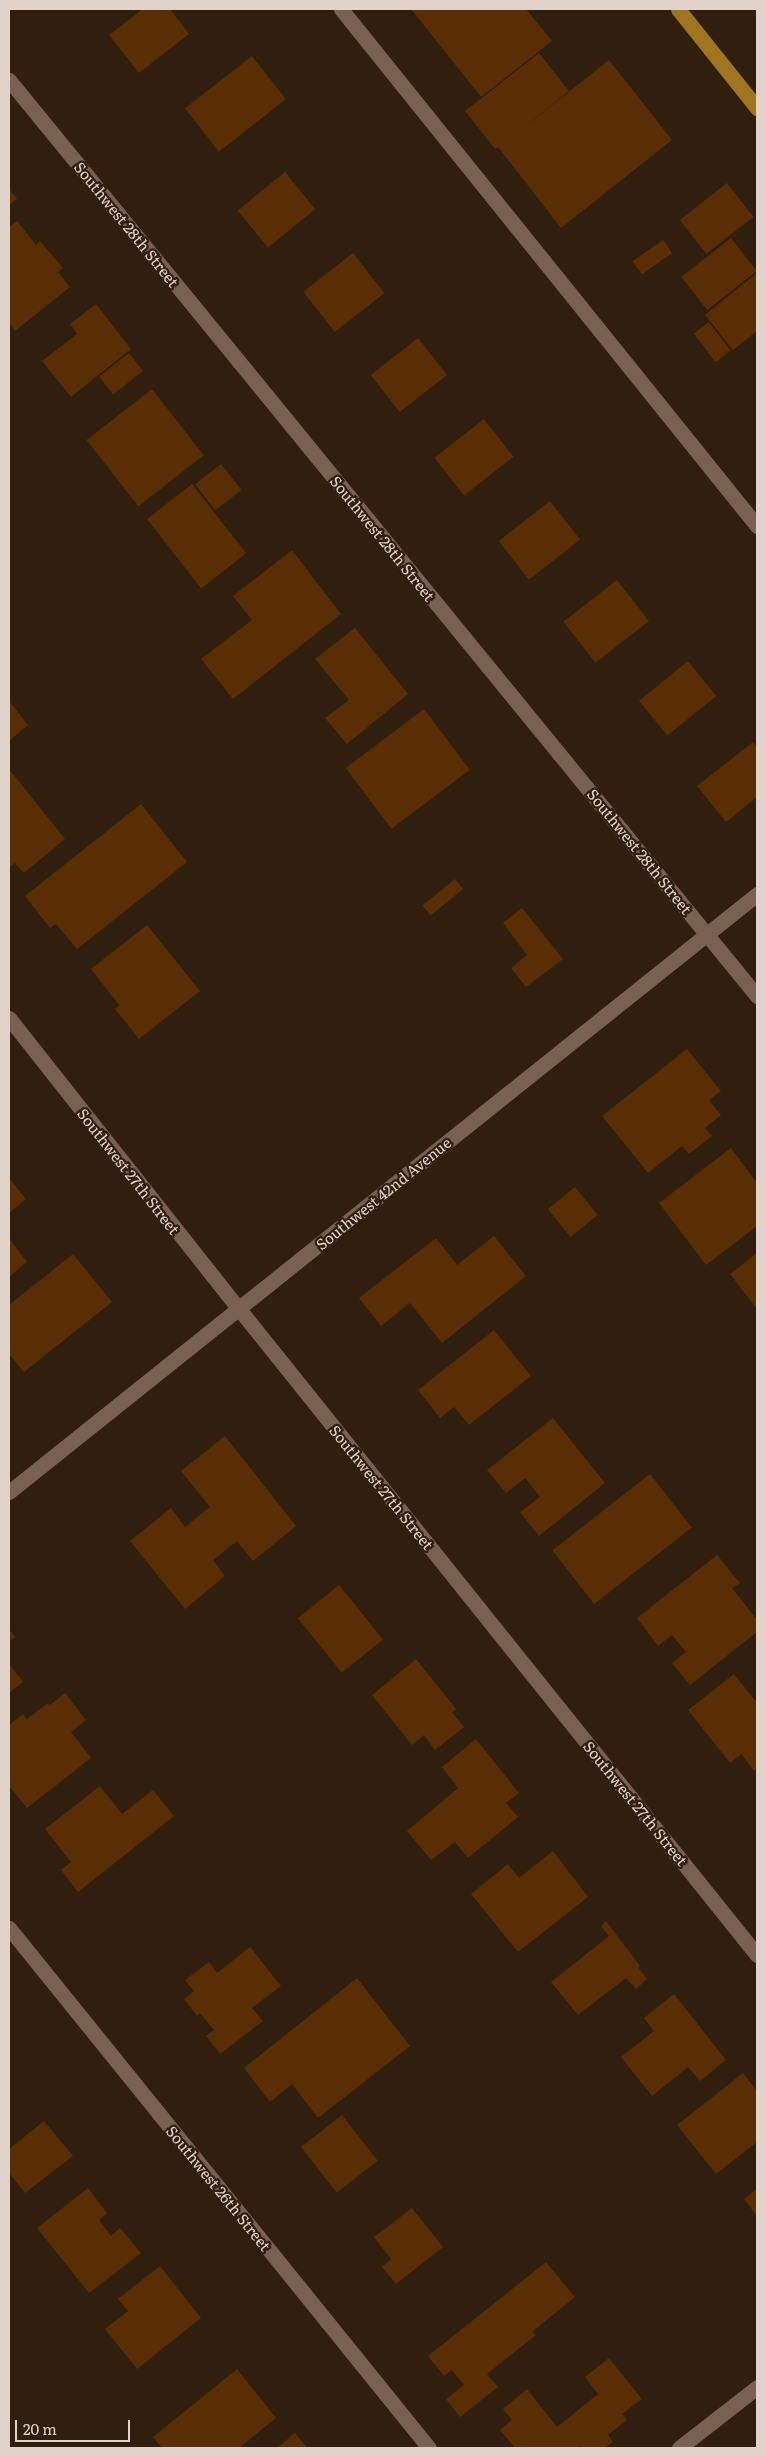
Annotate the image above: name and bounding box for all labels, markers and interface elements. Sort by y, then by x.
street label: Southwest 28th Street [71,158,183,290]
street label: Southwest 28th Street [327,472,439,604]
street label: Southwest 28th Street [584,785,696,917]
street label: Southwest 27th Street [74,1104,184,1238]
street label: Southwest 42nd Avenue [312,1133,454,1253]
street label: Southwest 27th Street [326,1421,438,1553]
street label: Southwest 27th Street [580,1737,692,1869]
street label: Southwest 26th Street [163,2122,275,2254]
scale bar [18,2410,132,2442]
text: 20 m [23,2417,57,2440]

